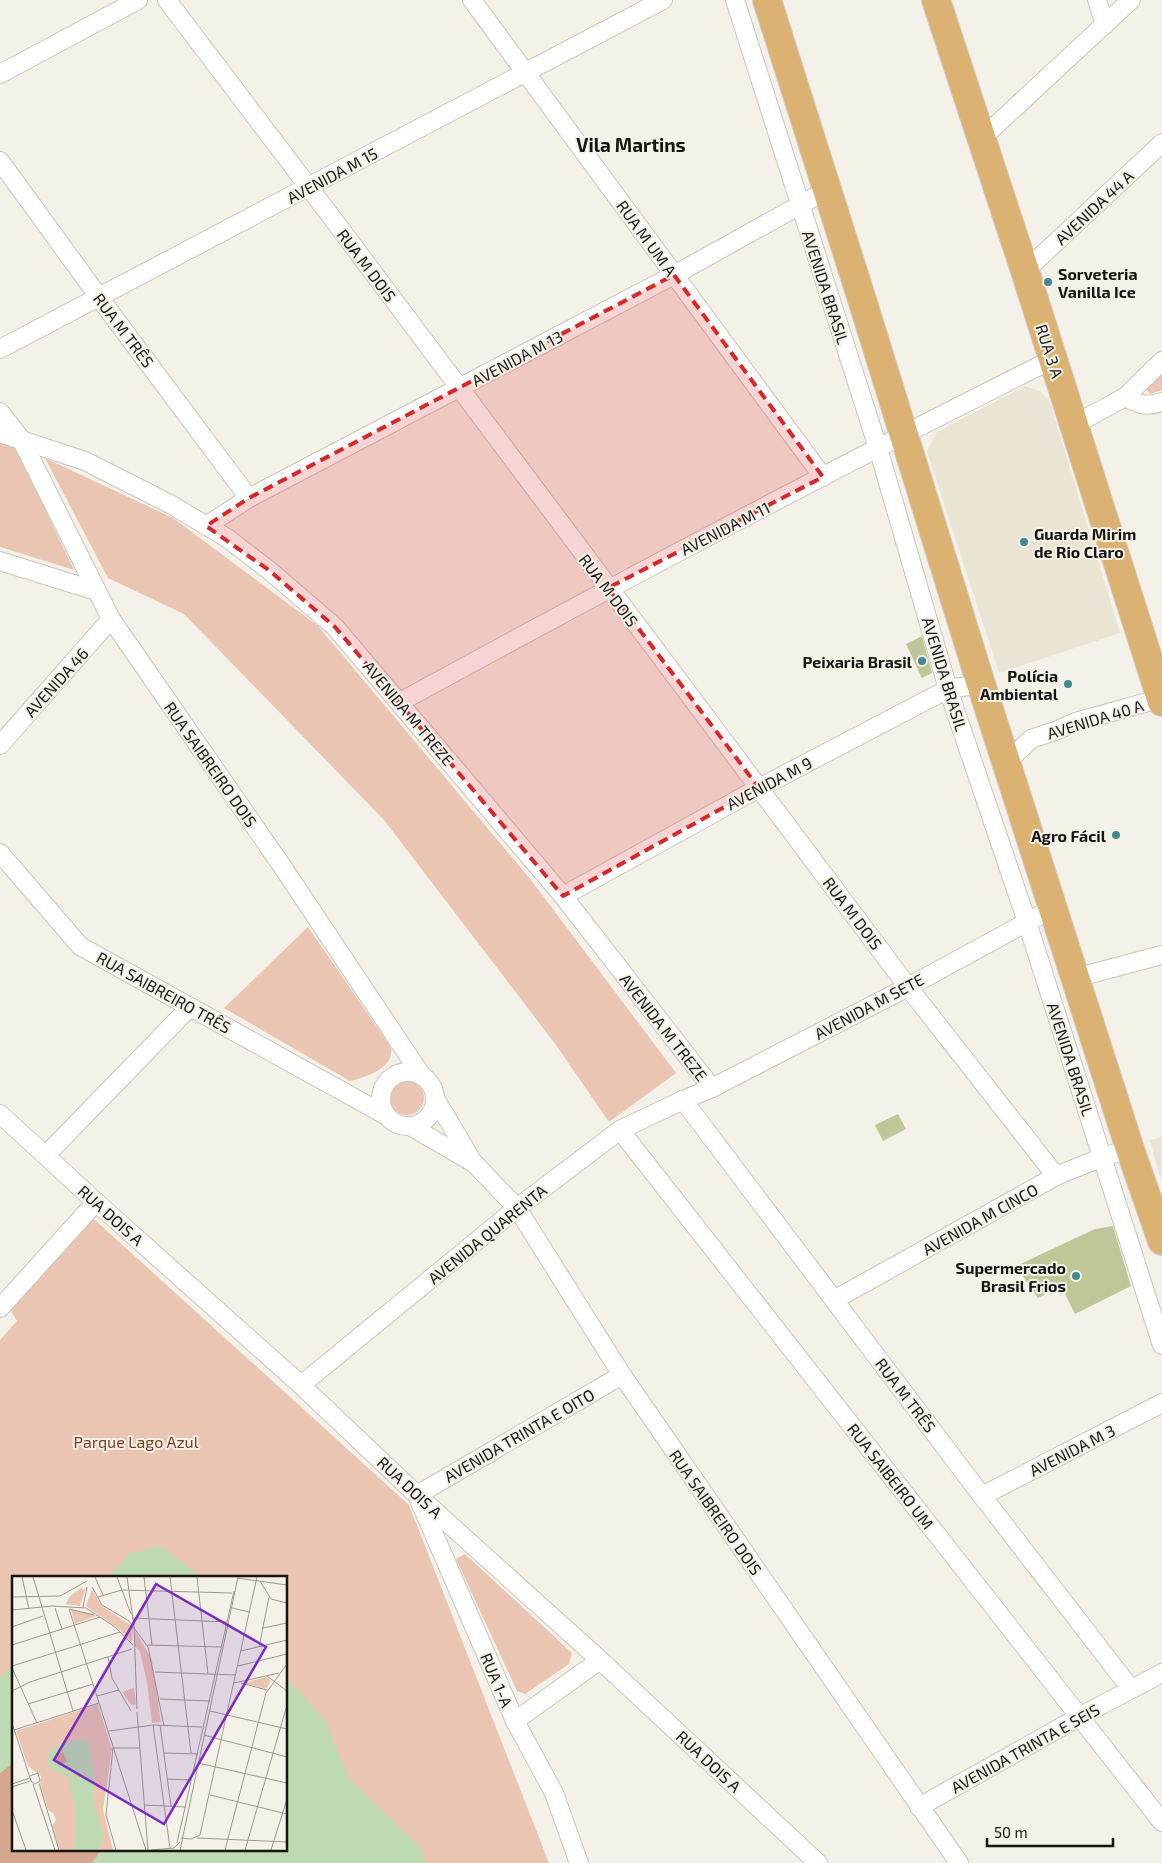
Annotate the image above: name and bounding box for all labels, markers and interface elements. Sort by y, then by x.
district label: Vila Martins [576,133,686,156]
street label: AVENIDA M 15 [283,143,381,207]
street label: AVENIDA 44 A [1051,166,1137,248]
street label: RUA M UM A [613,196,681,280]
street label: RUA M DOIS [334,225,400,305]
street label: AVENIDA BRASIL [799,228,853,346]
place label: Sorveteria Vanilla Ice [1058,264,1138,301]
marker: Sorveteria Vanilla Ice [1042,276,1054,288]
street label: RUA M TRÊS [90,289,158,371]
street label: RUA 3 A [1032,322,1068,380]
street label: AVENIDA M 13 [468,326,566,390]
street label: AVENIDA M 11 [677,497,773,559]
place label: Guarda Mirim de Rio Claro [1034,524,1136,561]
marker: Guarda Mirim de Rio Claro [1018,536,1030,548]
street label: RUA M DOIS [576,550,642,630]
street label: AVENIDA BRASIL [919,615,971,733]
street label: AVENIDA 46 [20,644,92,720]
place label: Peixaria Brasil [802,652,913,671]
marker: Peixaria Brasil [916,655,928,667]
street label: AVENIDA M TREZE [360,657,458,769]
place label: Polícia Ambiental [980,666,1059,703]
marker: Polícia Ambiental [1062,678,1074,690]
street label: AVENIDA 40 A [1044,695,1146,743]
street label: RUA SAIBREIRO DOIS [161,698,261,830]
street label: AVENIDA M 9 [723,753,815,813]
place label: Agro Fácil [1031,826,1107,845]
marker: Agro Fácil [1110,829,1122,841]
street label: RUA M DOIS [820,873,886,953]
street label: RUA SAIBREIRO TRÊS [94,947,234,1037]
street label: AVENIDA M SETE [811,969,927,1043]
street label: AVENIDA M TREZE [616,970,712,1084]
street label: AVENIDA BRASIL [1044,1000,1098,1118]
street label: AVENIDA M CINCO [919,1179,1041,1259]
street label: AVENIDA QUARENTA [424,1180,551,1288]
street label: RUA DOIS A [74,1181,148,1249]
place label: Supermercado Brasil Frios [956,1258,1066,1295]
marker: Supermercado Brasil Frios [1070,1270,1082,1282]
street label: RUA M TRÊS [872,1354,940,1436]
street label: AVENIDA TRINTA E OITO [441,1384,597,1486]
street label: RUA SAIBEIRO UM [844,1419,938,1533]
street label: AVENIDA M 3 [1026,1420,1118,1480]
park label: Parque Lago Azul [74,1432,199,1451]
street label: RUA SAIBREIRO DOIS [666,1446,766,1578]
street label: RUA DOIS A [374,1452,446,1522]
inset map [12,1576,288,1850]
street label: RUA 1-A [477,1650,517,1710]
street label: AVENIDA TRINTA E SEIS [947,1699,1103,1797]
street label: RUA DOIS A [673,1726,745,1796]
scale bar [987,1816,1113,1848]
text: 50 m [994,1823,1028,1841]

